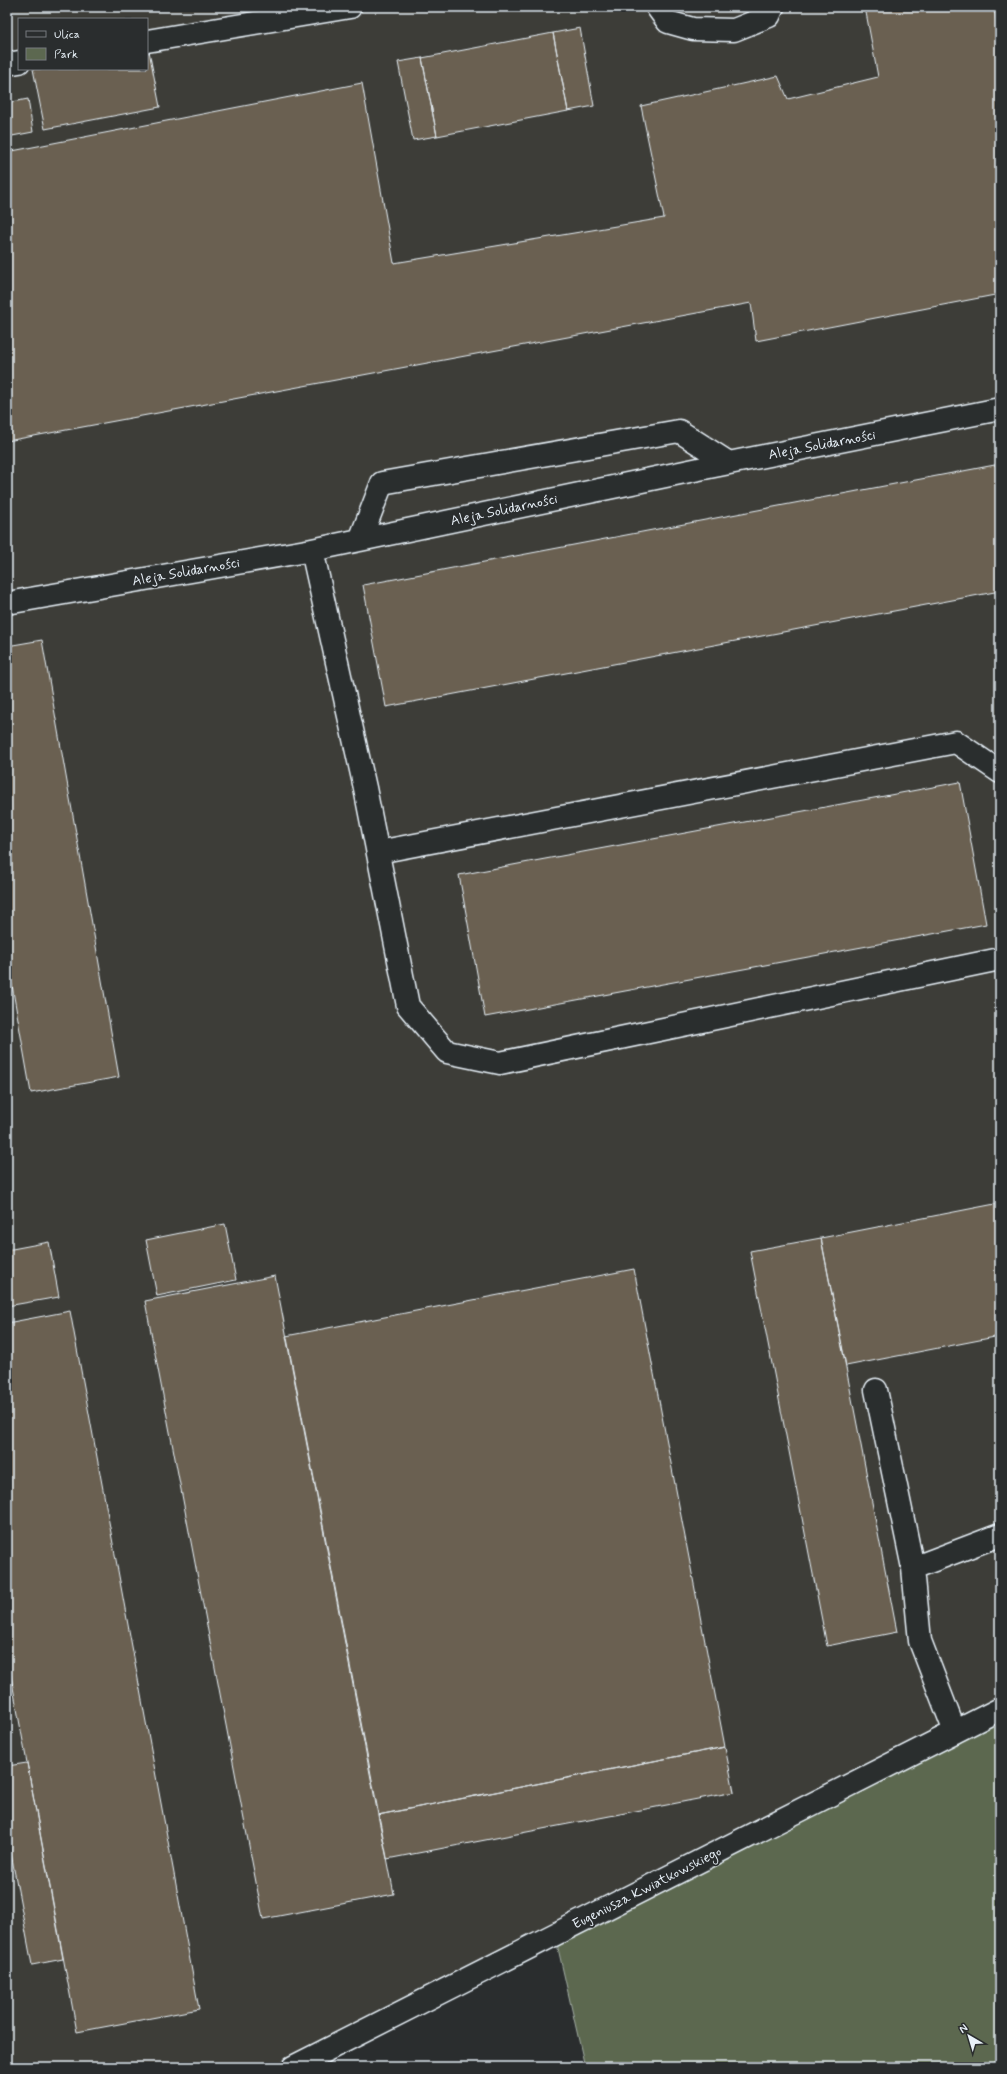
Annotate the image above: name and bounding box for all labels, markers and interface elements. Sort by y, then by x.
legend [18,18,148,70]
text: Ulica [54,27,80,43]
text: Park [54,47,78,63]
street label: Aleja Solidarności [767,426,877,464]
street label: Aleja Solidarności [449,490,559,530]
street label: Aleja Solidarności [131,554,241,590]
street label: Eugeniusza Kwiatkowskiego [569,1843,725,1934]
north arrow [949,2016,989,2056]
text: N [956,2021,971,2037]

